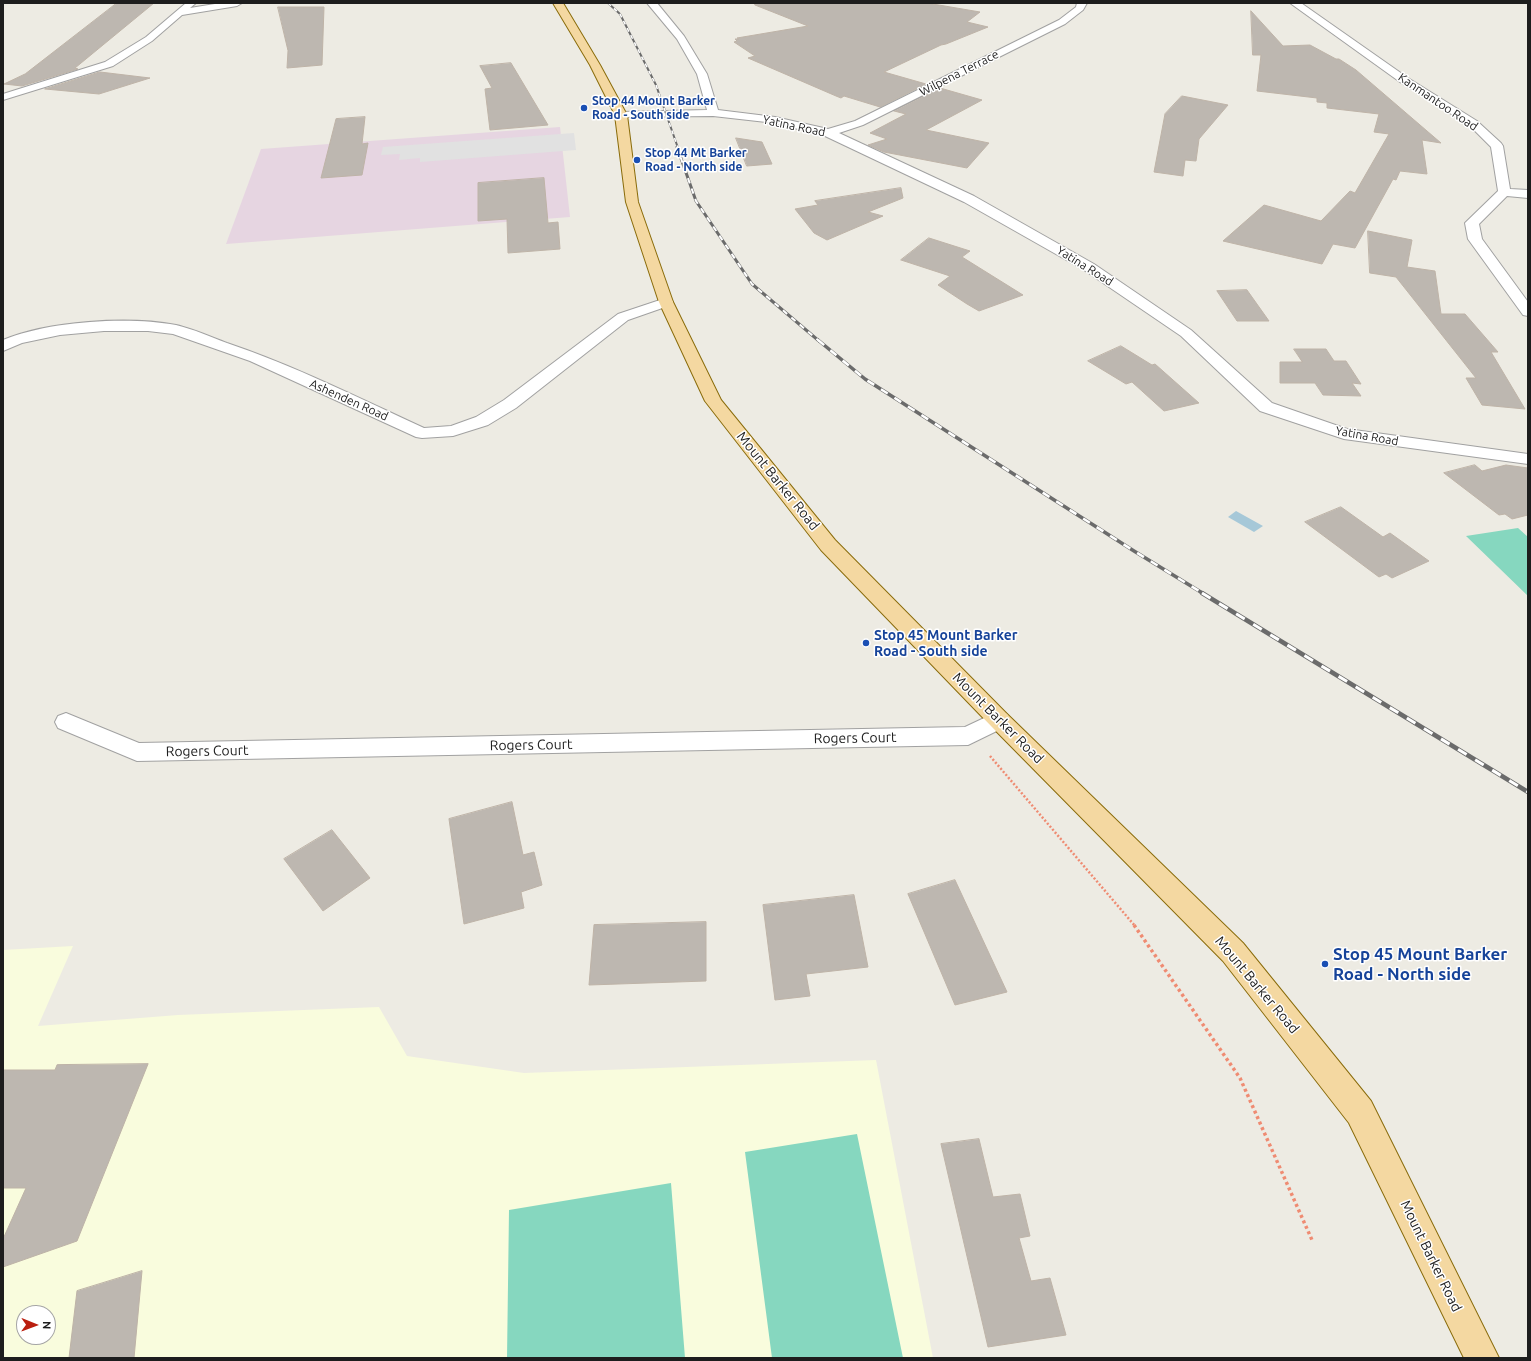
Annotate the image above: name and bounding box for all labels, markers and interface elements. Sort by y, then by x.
street label: Wilpena Terrace [917,47,1001,99]
street label: Kanmantoo Road [1395,70,1481,134]
place label: Stop 44 Mount Barker Road - South side [592,94,715,122]
marker: Stop 44 Mount Barker Road - South side [579,103,589,113]
street label: Yatina Road [761,112,827,140]
place label: Stop 44 Mt Barker Road - North side [645,146,747,174]
marker: Stop 44 Mt Barker Road - North side [632,155,642,165]
street label: Yatina Road [1054,243,1116,289]
street label: Ashenden Road [308,376,390,424]
street label: Yatina Road [1334,423,1400,449]
street label: Mount Barker Road [733,428,823,534]
place label: Stop 45 Mount Barker Road - South side [874,627,1018,660]
marker: Stop 45 Mount Barker Road - South side [861,638,871,648]
street label: Mount Barker Road [949,669,1047,767]
street label: Rogers Court [813,729,897,747]
street label: Rogers Court [489,736,573,754]
street label: Rogers Court [165,742,249,760]
street label: Mount Barker Road [1211,933,1303,1037]
place label: Stop 45 Mount Barker Road - North side [1333,944,1507,984]
marker: Stop 45 Mount Barker Road - North side [1320,959,1330,969]
street label: Mount Barker Road [1397,1198,1465,1314]
north arrow [16,1305,56,1345]
text: N [41,1321,53,1329]

